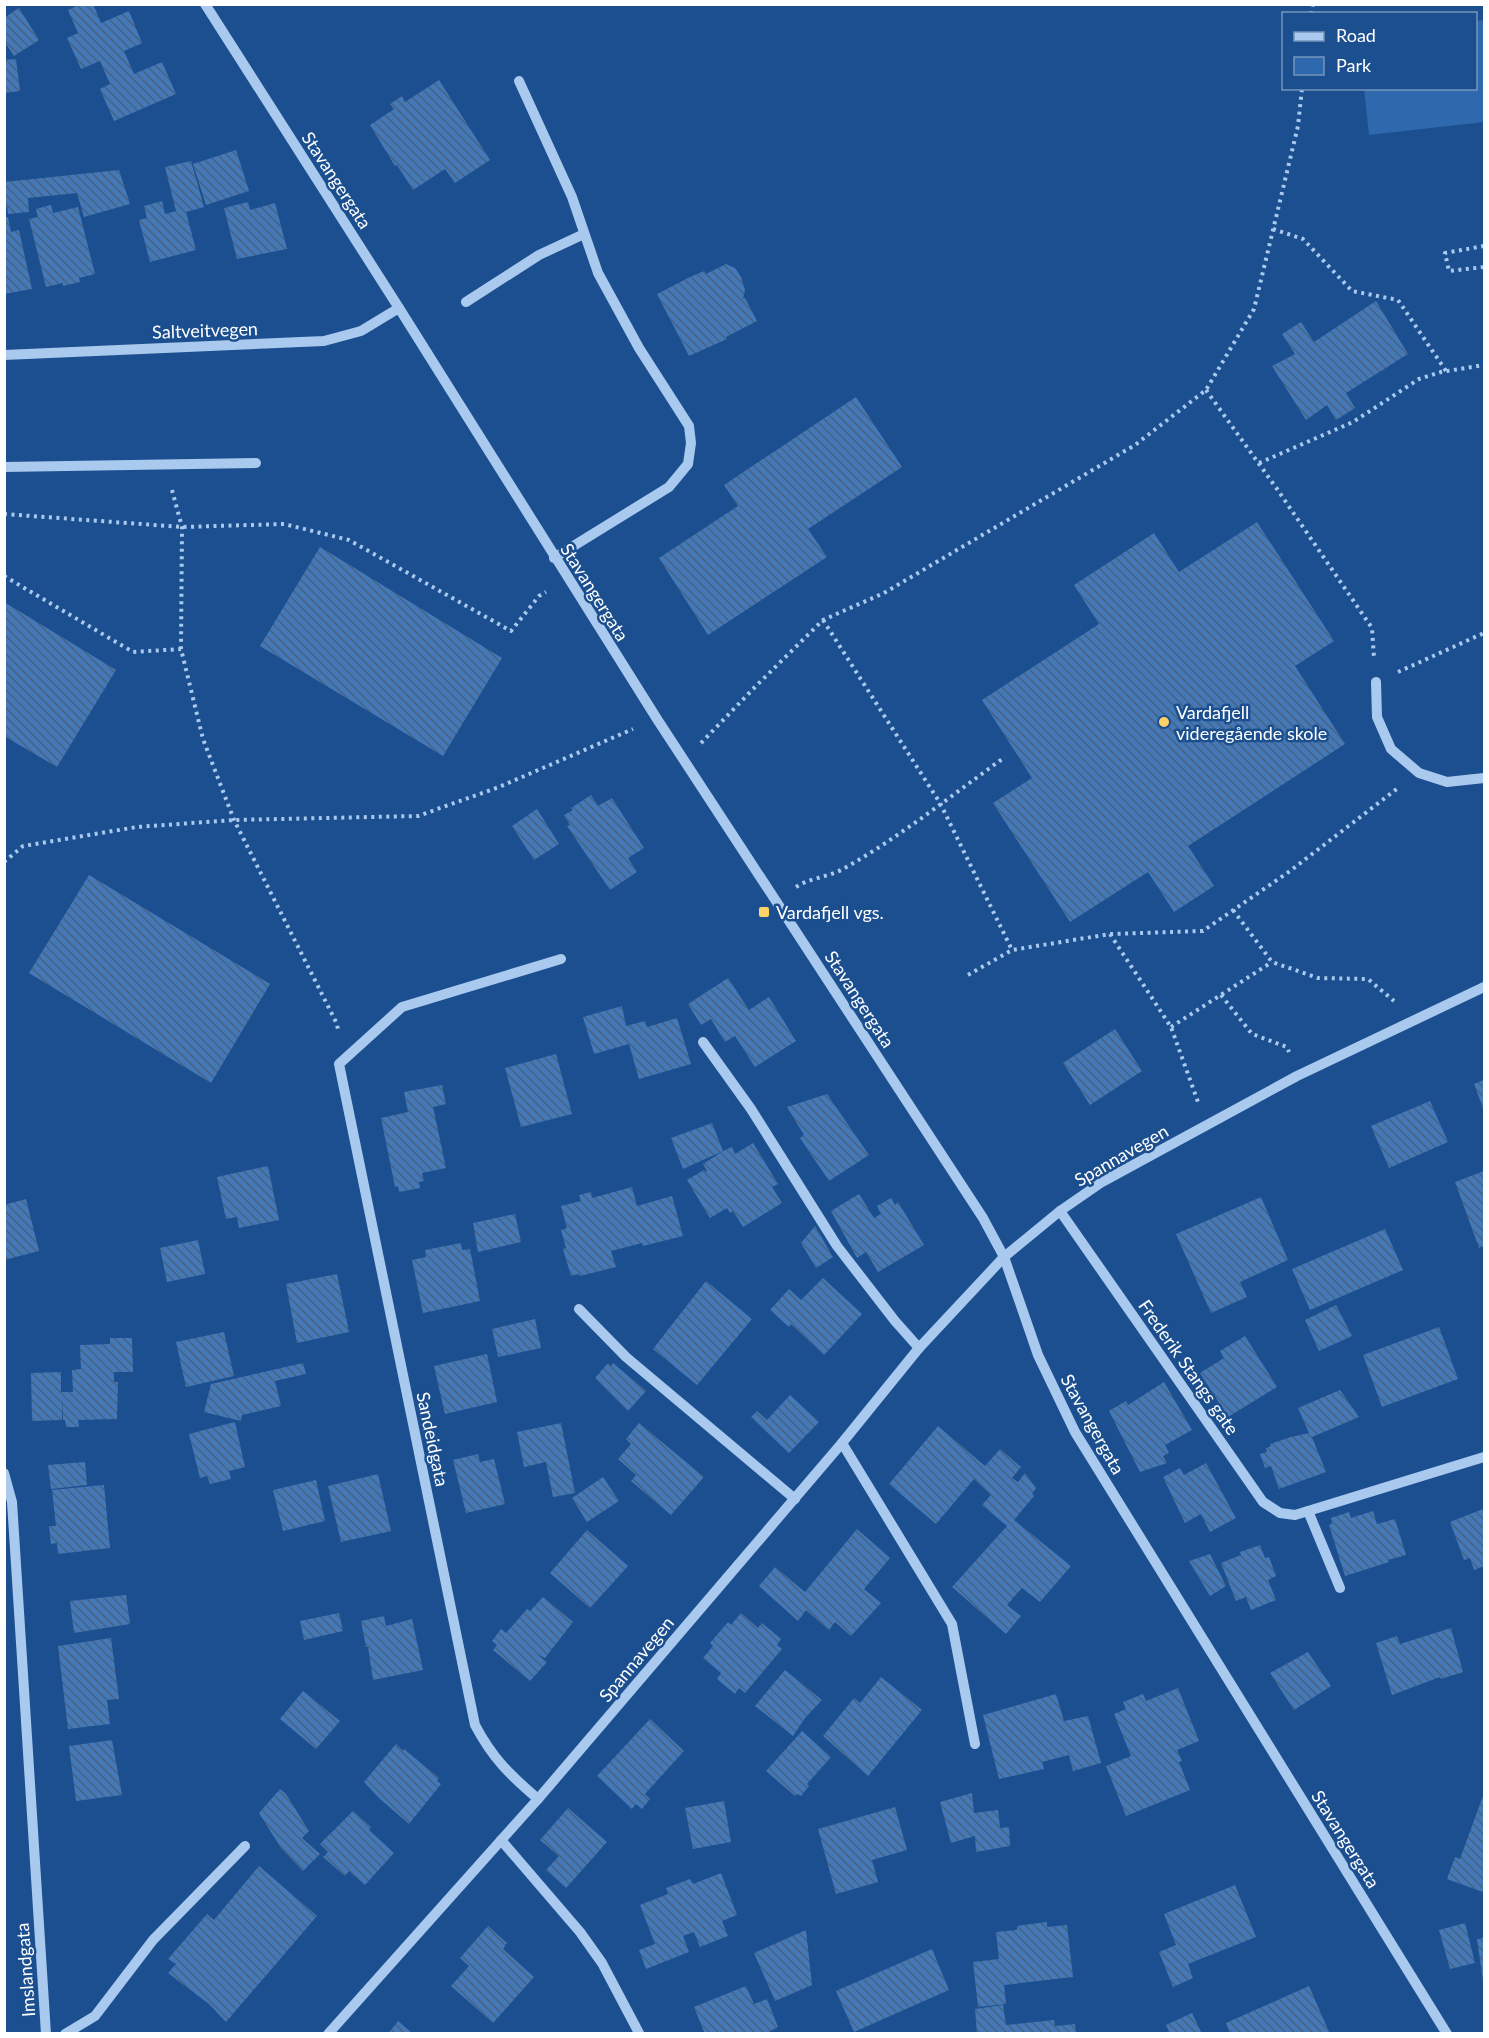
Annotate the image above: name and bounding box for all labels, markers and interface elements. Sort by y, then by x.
legend [1282,12,1477,90]
text: Road [1336,24,1376,46]
text: Park [1336,54,1372,76]
street label: Stavangergata [297,127,377,233]
street label: Saltveitvegen [152,317,258,343]
street label: Stavangergata [556,539,634,645]
place label: Vardafjell videregående skole [1176,701,1327,744]
marker: Vardafjell videregående skole [1157,715,1171,729]
place label: Vardafjell vgs. [776,901,884,923]
marker: Vardafjell vgs. [757,905,771,919]
street label: Stavangergata [820,946,900,1052]
street label: Spannavegen [1070,1119,1172,1191]
street label: Frederik Stangs gate [1134,1295,1244,1439]
street label: Stavangergata [1056,1370,1130,1478]
street label: Sandeidgata [412,1390,454,1488]
street label: Spannavegen [594,1612,678,1706]
street label: Stavangergata [1307,1786,1385,1892]
street label: Imslandgata [11,1922,39,2018]

